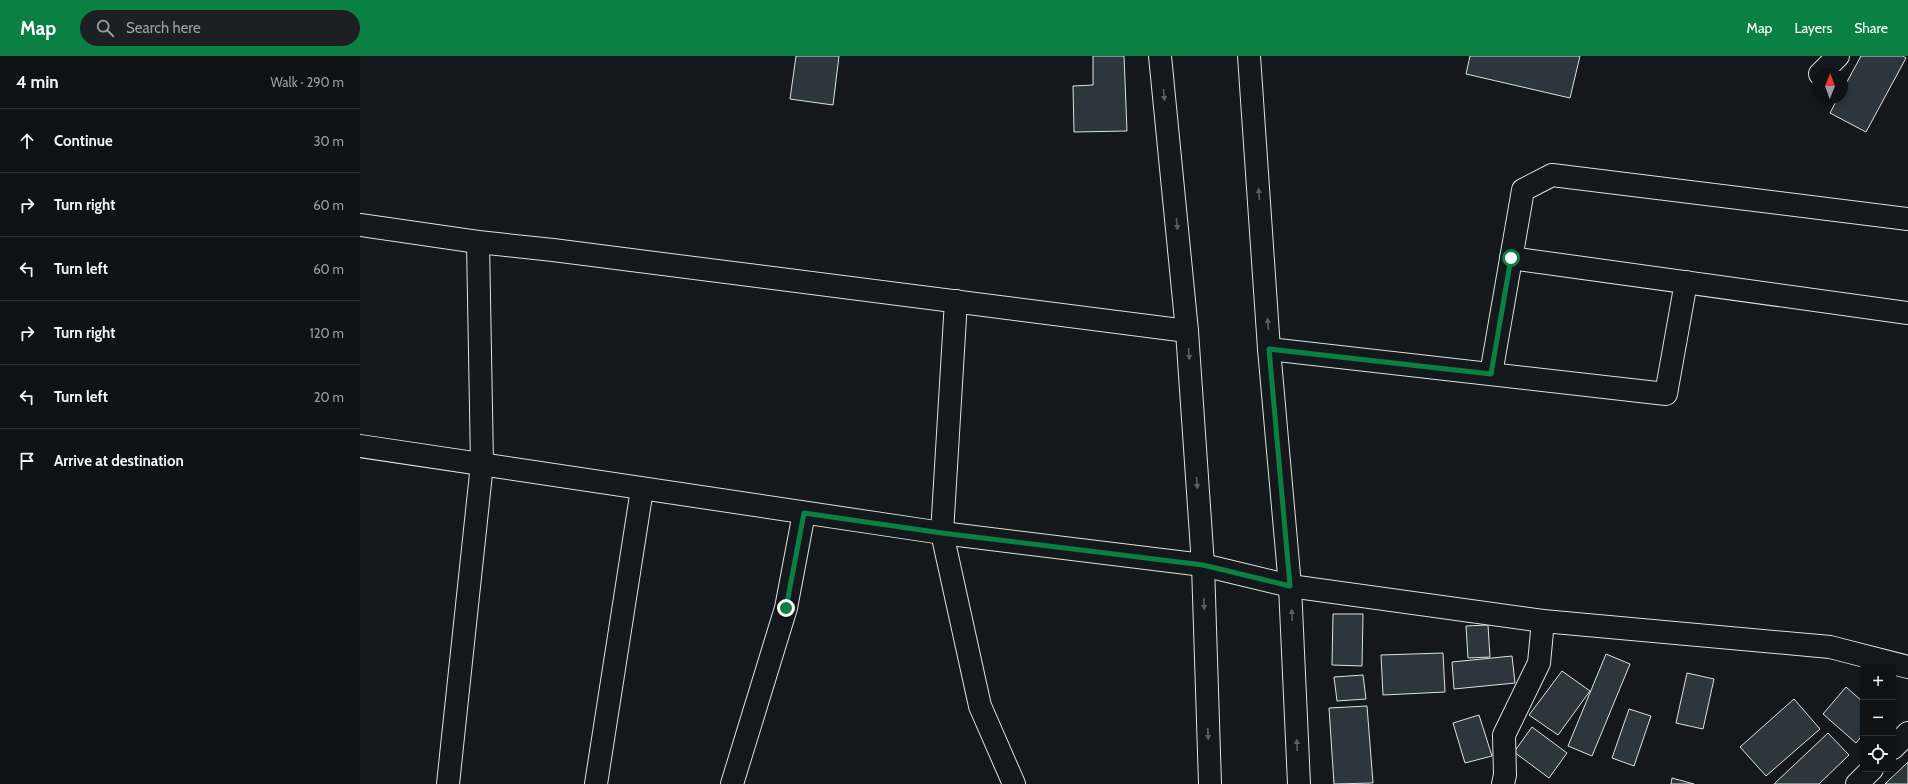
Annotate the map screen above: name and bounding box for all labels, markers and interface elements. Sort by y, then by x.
search box [80,10,360,46]
text: Map [20,17,56,40]
icon: search [94,17,116,39]
text: Search here [126,19,201,37]
text: Map [1747,19,1772,37]
text: Layers [1794,19,1832,37]
text: Share [1854,19,1888,37]
north arrow [1812,68,1848,104]
text: 4 min [16,72,59,92]
text: Walk · 290 m [271,74,344,90]
one-way arrow [1161,89,1167,101]
icon: ahead [16,130,38,152]
text: Continue [54,132,113,150]
text: 30 m [314,133,344,149]
one-way arrow [1255,188,1262,200]
icon: right [16,194,38,216]
text: Turn right [54,196,115,214]
text: 60 m [313,197,344,213]
one-way arrow [1173,218,1180,230]
route start [1502,249,1520,267]
icon: left [16,258,38,280]
text: Turn left [54,260,108,278]
text: 60 m [313,261,344,277]
one-way arrow [1264,318,1271,330]
icon: right [16,322,38,344]
text: Turn right [54,324,115,342]
text: 120 m [310,325,344,341]
one-way arrow [1185,348,1192,360]
icon: left [16,386,38,408]
text: Turn left [54,388,108,406]
text: 20 m [314,389,344,405]
icon: arrive [16,450,38,472]
text: Arrive at destination [54,452,184,470]
one-way arrow [1194,477,1201,489]
one-way arrow [1201,598,1208,610]
route end [777,599,795,617]
one-way arrow [1288,609,1295,621]
map controls [1860,664,1896,772]
button: + [1860,664,1896,700]
button: − [1860,700,1896,736]
one-way arrow [1205,728,1211,741]
button: locate [1860,736,1896,772]
one-way arrow [1294,738,1300,751]

